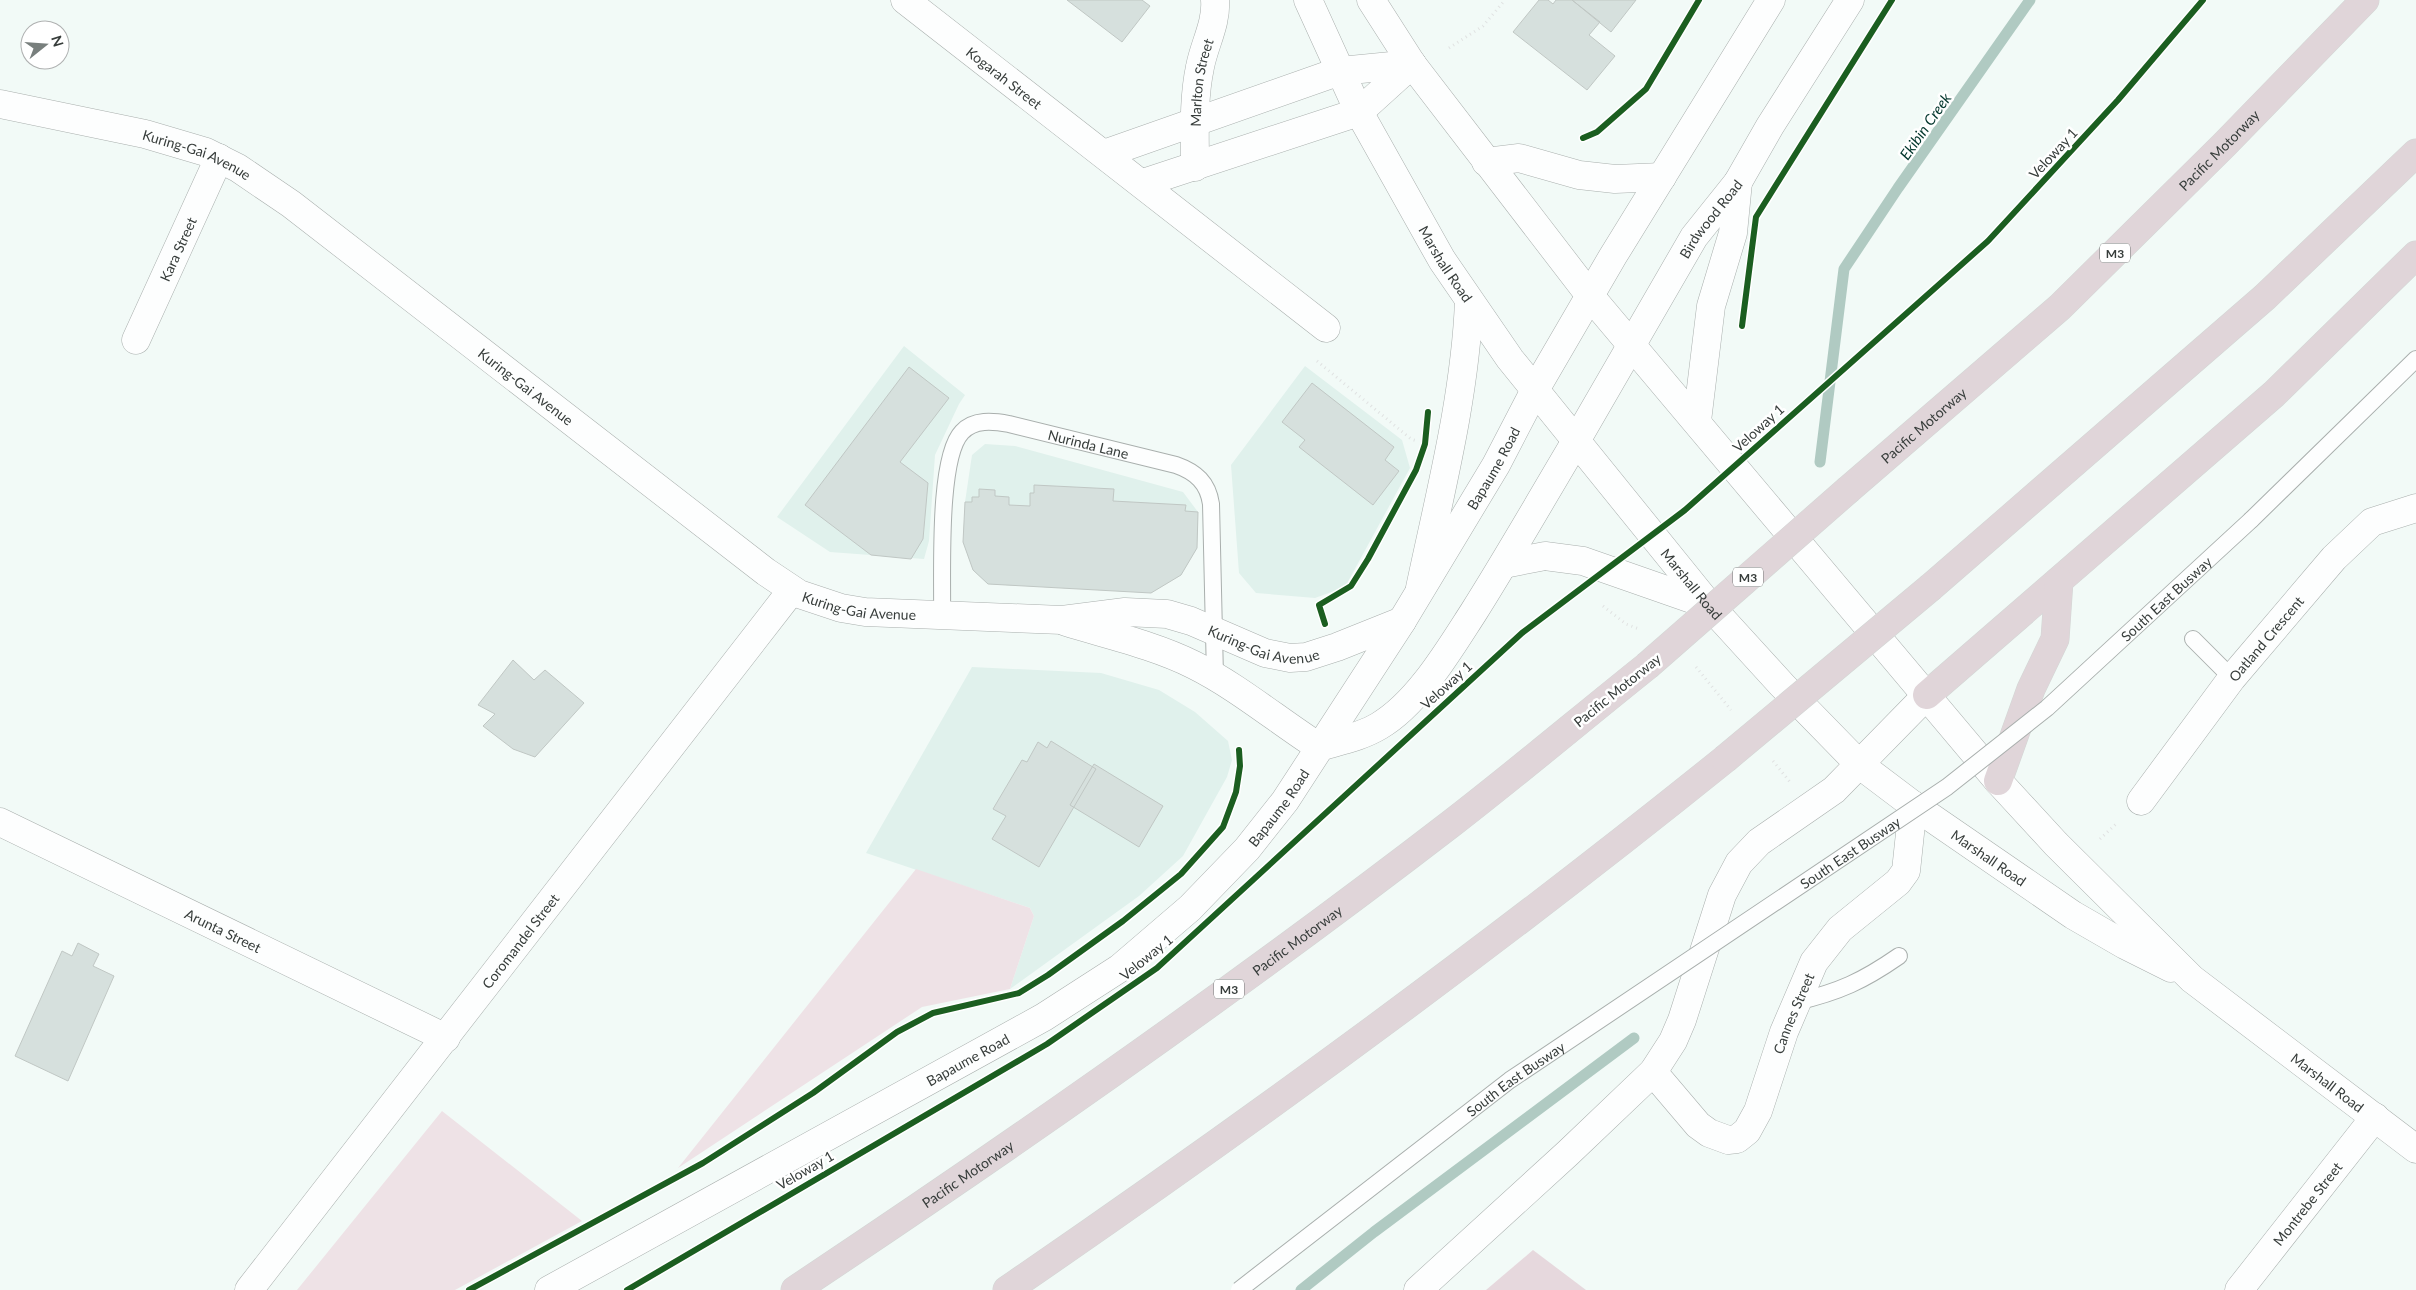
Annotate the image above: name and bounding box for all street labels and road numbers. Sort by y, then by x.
street label: Marlton Street [1186,36,1216,127]
street label: Kogarah Street [963,43,1046,112]
street label: Pacific Motorway [2175,105,2263,194]
street label: Veloway 1 [2025,124,2081,182]
street label: Kuring-Gai Avenue [141,125,255,183]
street label: Birdwood Road [1675,176,1745,261]
street label: Kara Street [156,214,199,284]
street label: Marshall Road [1416,222,1477,305]
road number: M3 [2100,244,2130,262]
street label: Kuring-Gai Avenue [475,344,577,428]
street label: Pacific Motorway [1877,383,1970,466]
street label: Veloway 1 [1729,401,1787,455]
street label: Bapaume Road [1463,424,1523,512]
street label: Nurinda Lane [1046,425,1131,462]
street label: Marshall Road [1658,545,1726,623]
street label: South East Busway [2117,552,2215,644]
road number: M3 [1733,568,1763,586]
street label: Kuring-Gai Avenue [800,587,916,623]
street label: Oatland Crescent [2225,592,2307,685]
street label: Kuring-Gai Avenue [1206,621,1321,667]
street label: Pacific Motorway [1570,649,1665,730]
street label: Veloway 1 [1417,658,1475,712]
street label: Bapaume Road [1244,765,1312,850]
street label: South East Busway [1796,812,1904,892]
street label: Marshall Road [1948,826,2030,889]
street label: Coromandel Street [478,890,562,992]
street label: Pacific Motorway [1249,901,1346,978]
street label: Arunta Street [182,904,264,956]
street label: Veloway 1 [1116,930,1176,984]
street label: Cannes Street [1769,970,1817,1056]
road number: M3 [1214,980,1244,999]
street label: Bapaume Road [923,1029,1012,1089]
street label: South East Busway [1463,1037,1568,1119]
street label: Marshall Road [2288,1049,2368,1115]
street label: Pacific Motorway [918,1136,1017,1211]
street label: Veloway 1 [773,1147,837,1193]
street label: Montrebe Street [2269,1158,2345,1249]

